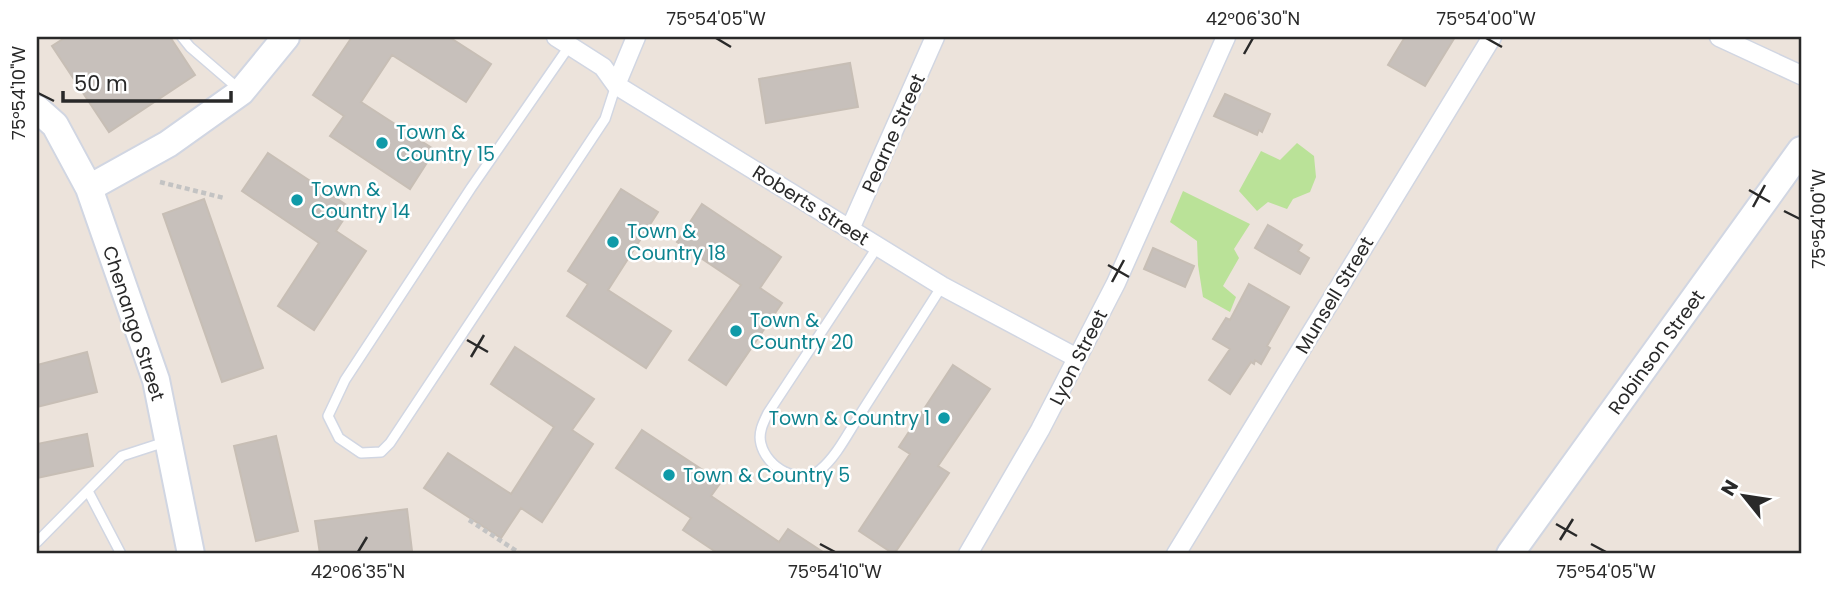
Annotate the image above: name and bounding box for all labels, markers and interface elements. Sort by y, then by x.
text: 75°54'05"W [666,6,766,31]
text: 42°06'30"N [1206,6,1300,31]
text: 75°54'00"W [1436,6,1536,31]
text: 75°54'10"W [6,46,31,140]
scale bar [63,60,231,104]
text: 50 m [74,69,128,98]
street label: Pearne Street [855,69,932,197]
place label: Town & Country 15 [396,119,495,168]
marker: Town & Country 15 [374,135,390,151]
street label: Roberts Street [747,159,874,252]
text: 75°54'00"W [1806,169,1831,269]
place label: Town & Country 14 [311,176,410,225]
marker: Town & Country 14 [289,192,305,208]
place label: Town & Country 18 [627,218,726,267]
street label: Munsell Street [1289,231,1380,359]
marker: Town & Country 18 [605,234,621,250]
street label: Chenango Street [96,242,171,404]
street label: Robinson Street [1602,284,1711,420]
street label: Lyon Street [1043,305,1114,410]
place label: Town & Country 20 [750,307,854,356]
marker: Town & Country 20 [728,323,744,339]
place label: Town & Country 1 [769,405,930,432]
marker: Town & Country 1 [936,410,952,426]
place label: Town & Country 5 [683,462,850,489]
north arrow [1708,462,1778,532]
marker: Town & Country 5 [661,467,677,483]
text: N [1714,475,1745,501]
text: 42°06'35"N [311,559,405,584]
text: 75°54'10"W [788,559,882,584]
text: 75°54'05"W [1556,559,1656,584]

